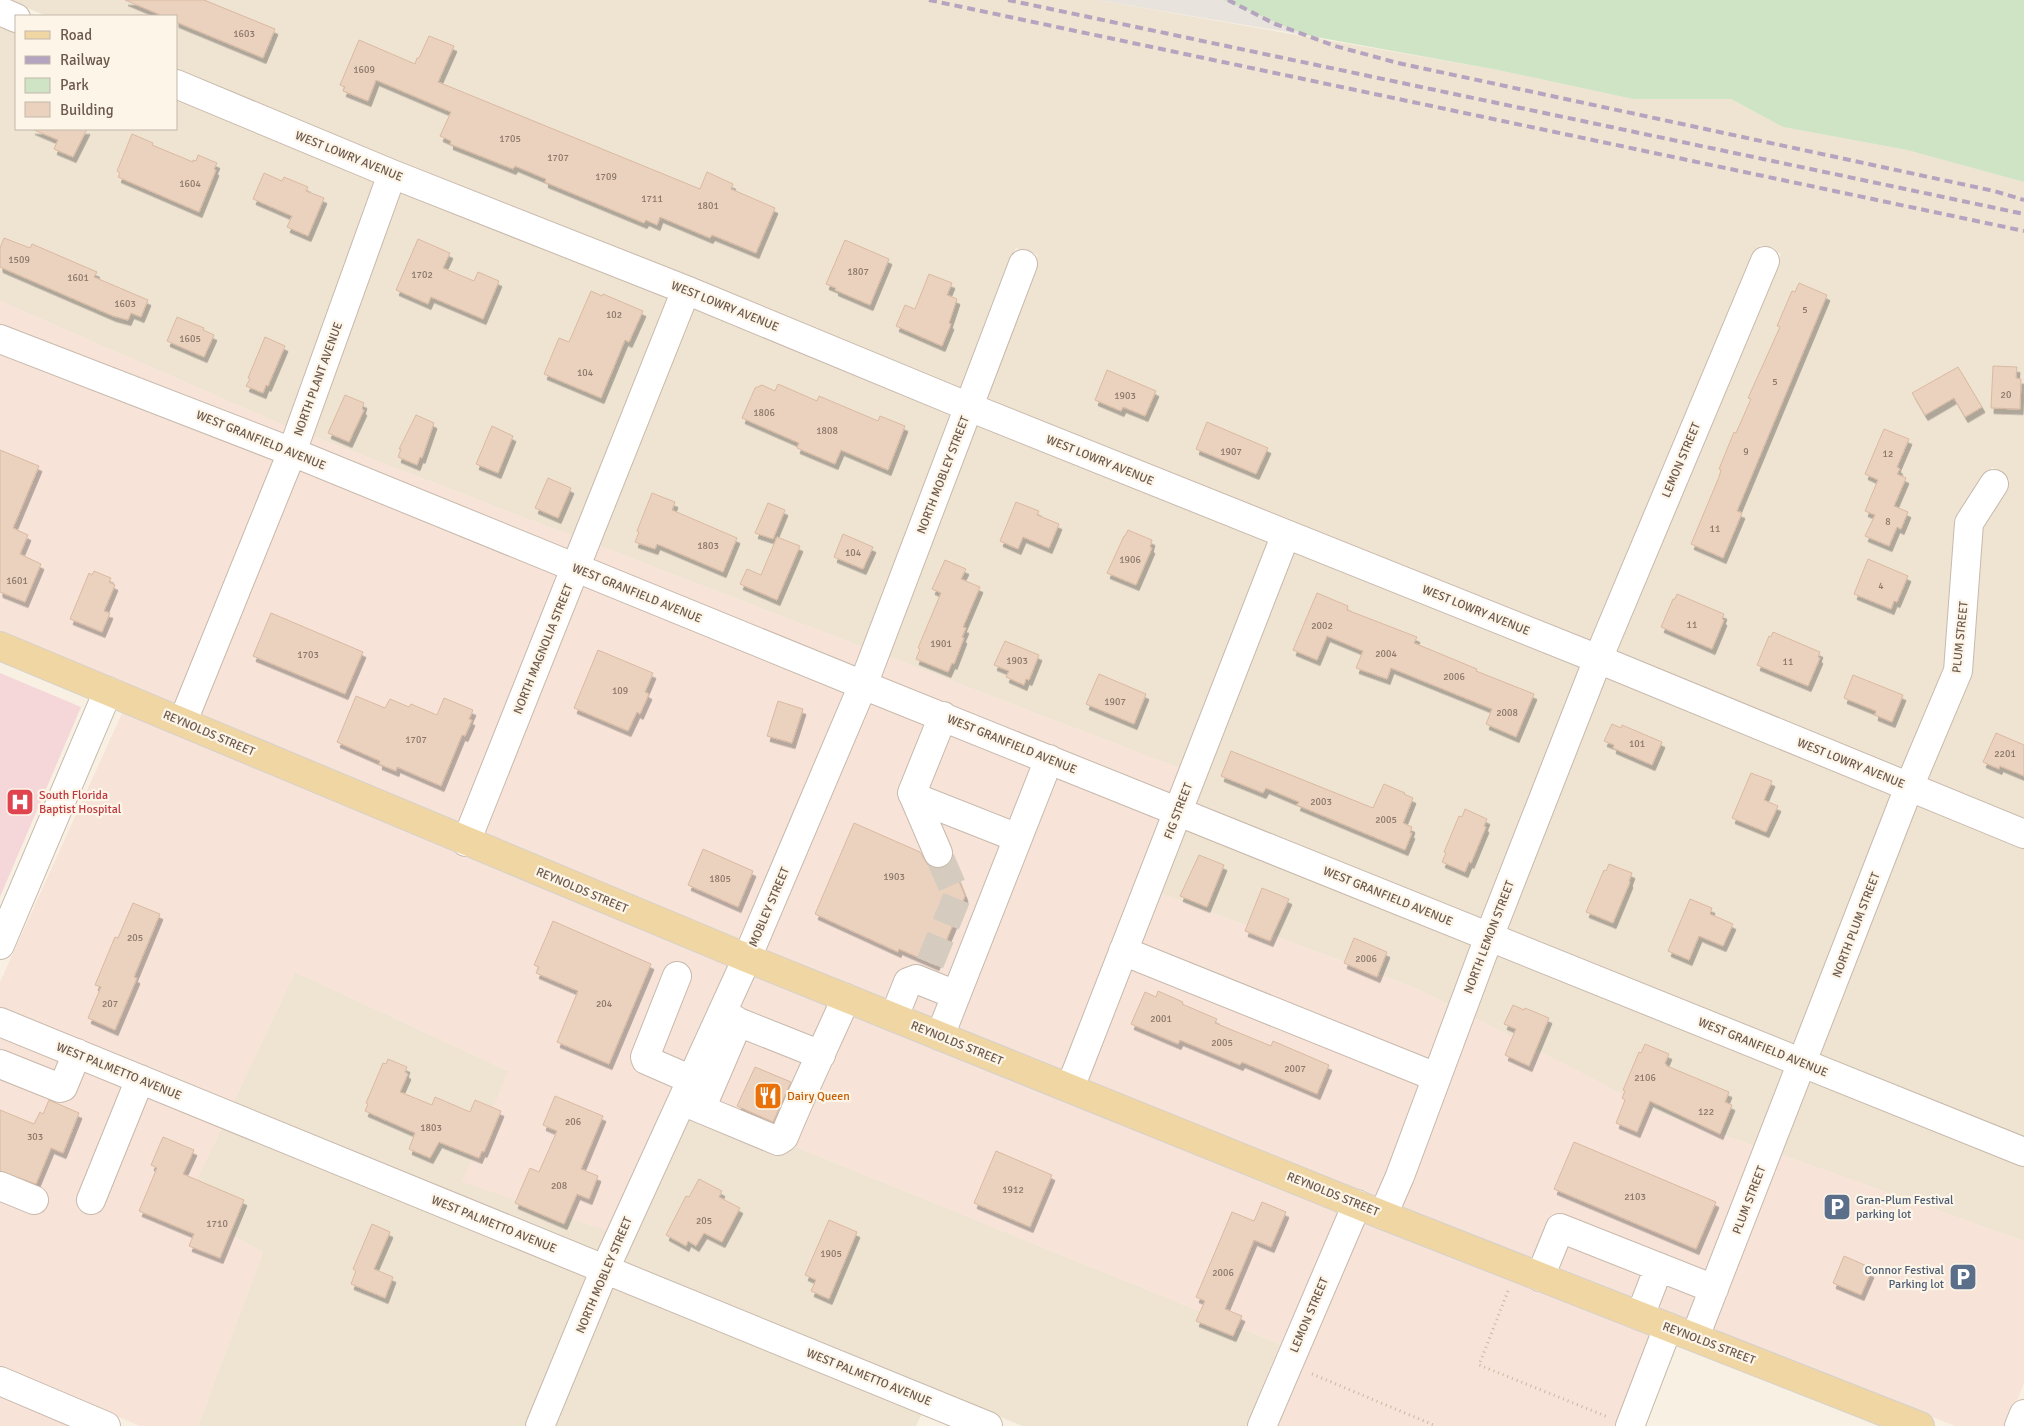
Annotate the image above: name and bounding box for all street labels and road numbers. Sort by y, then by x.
street label: WEST LOWRY AVENUE [293,128,405,185]
street label: WEST LOWRY AVENUE [669,278,781,335]
street label: NORTH PLANT AVENUE [291,320,346,438]
street label: WEST GRANFIELD AVENUE [194,408,328,473]
street label: NORTH MOBLEY STREET [914,414,973,536]
street label: LEMON STREET [1659,420,1704,500]
street label: WEST LOWRY AVENUE [1044,432,1156,489]
street label: WEST GRANFIELD AVENUE [570,561,704,626]
street label: NORTH MAGNOLIA STREET [510,582,576,716]
street label: WEST LOWRY AVENUE [1420,582,1532,639]
street label: PLUM STREET [1949,600,1972,674]
street label: REYNOLDS STREET [161,707,257,760]
street label: WEST GRANFIELD AVENUE [945,712,1079,777]
street label: WEST LOWRY AVENUE [1795,735,1907,792]
street label: FIG STREET [1161,781,1196,841]
street label: REYNOLDS STREET [534,864,630,917]
street label: WEST GRANFIELD AVENUE [1321,864,1455,929]
street label: MOBLEY STREET [746,865,793,949]
street label: NORTH PLUM STREET [1829,870,1884,980]
street label: NORTH LEMON STREET [1461,878,1518,996]
street label: WEST GRANFIELD AVENUE [1696,1015,1830,1080]
street label: REYNOLDS STREET [908,1018,1005,1069]
street label: WEST PALMETTO AVENUE [54,1039,184,1104]
street label: PLUM STREET [1730,1164,1769,1236]
street label: REYNOLDS STREET [1284,1169,1381,1220]
street label: WEST PALMETTO AVENUE [429,1192,559,1257]
street label: NORTH MOBLEY STREET [573,1215,636,1336]
street label: LEMON STREET [1287,1275,1332,1355]
street label: REYNOLDS STREET [1660,1319,1757,1368]
street label: WEST PALMETTO AVENUE [804,1345,934,1410]

